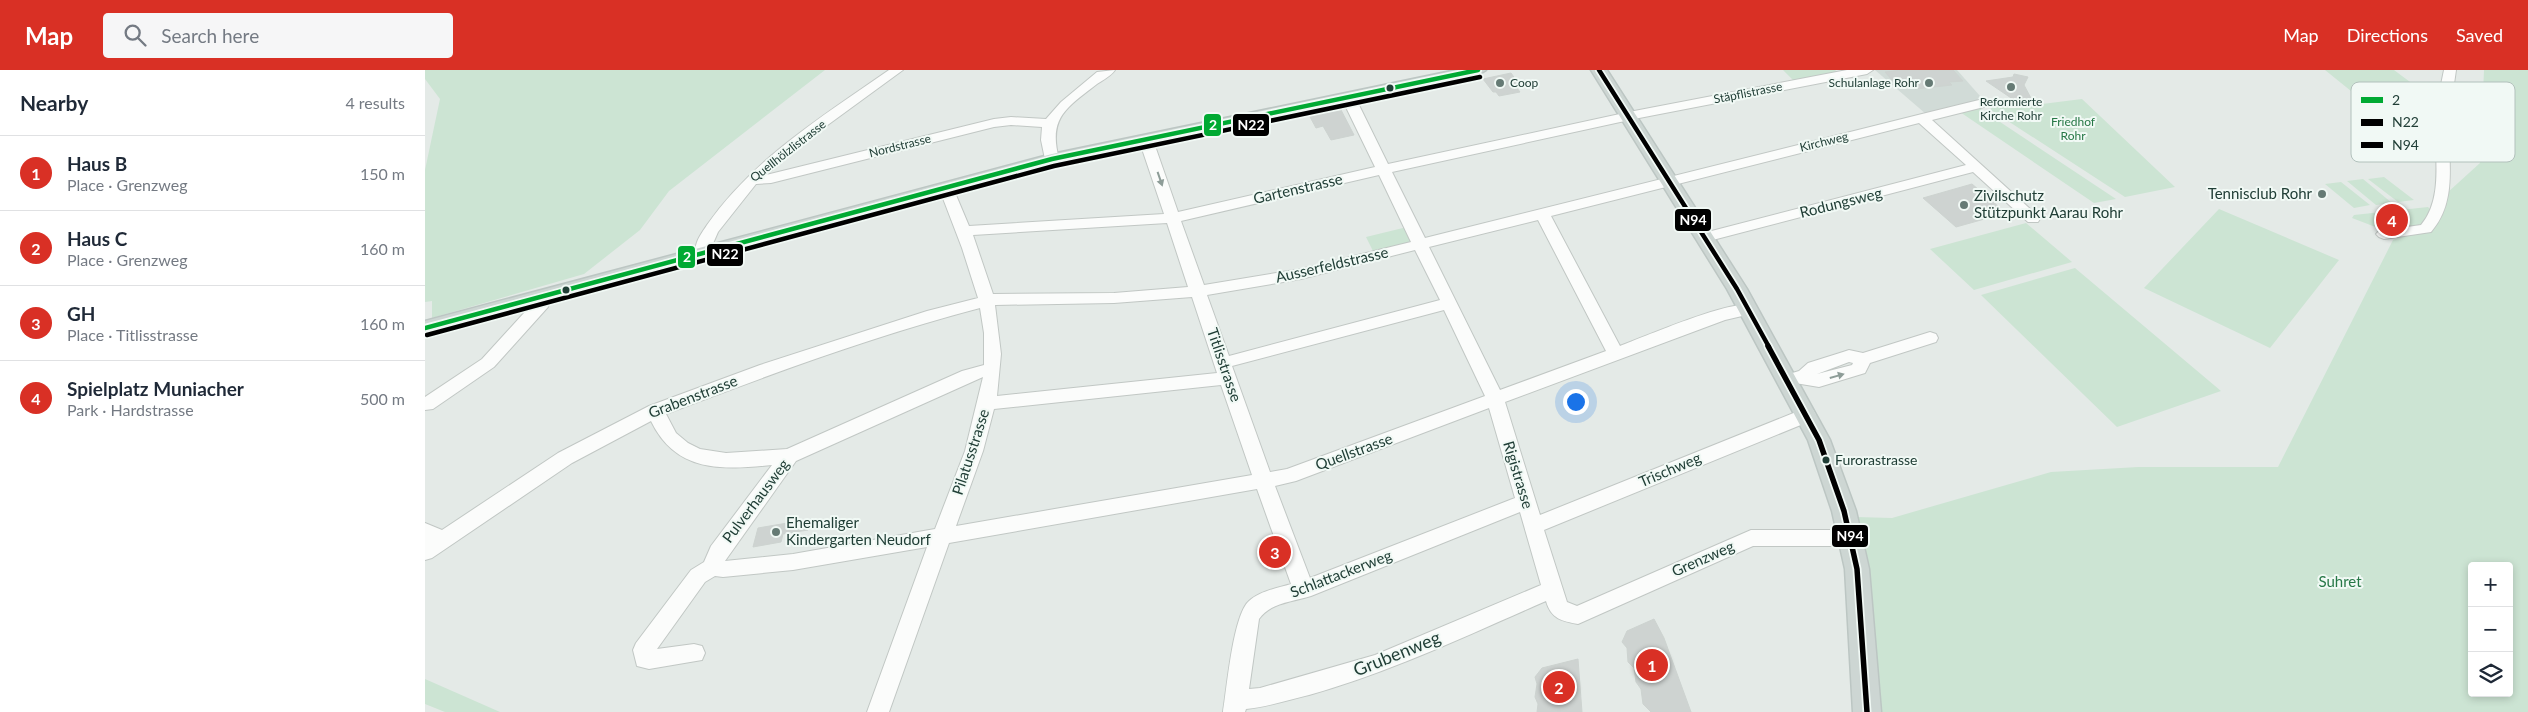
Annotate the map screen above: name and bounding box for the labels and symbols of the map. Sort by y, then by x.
place label: Coop [1510,75,1539,90]
place label: Schulanlage Rohr [1829,75,1920,90]
marker: Coop [1494,77,1506,89]
marker: Schulanlage Rohr [1923,77,1935,89]
street label: Stäpflistrasse [1712,79,1783,107]
marker: Reformierte Kirche Rohr [2005,81,2017,93]
legend [2351,82,2515,162]
unlabelled marker [1385,83,1395,93]
text: 2 [2392,91,2400,108]
place label: Reformierte Kirche Rohr [1980,94,2043,123]
line badge: 2 [1203,113,1222,137]
line badge: N22 [1232,113,1270,137]
text: N22 [2392,113,2419,130]
park label: Friedhof Rohr [2051,114,2096,143]
street label: Quellhölzlistrasse [747,116,829,185]
text: 2 [1209,116,1217,133]
text: N22 [1237,116,1265,133]
street label: Kirchweg [1798,128,1850,155]
street label: Nordstrasse [867,131,932,160]
text: N94 [2392,136,2419,153]
street label: Gartenstrasse [1251,169,1344,207]
one-way arrow [1156,172,1164,187]
street label: Rodungsweg [1798,183,1884,221]
place label: Tennisclub Rohr [2208,184,2313,202]
place label: Zivilschutz Stützpunkt Aarau Rohr [1974,186,2124,221]
marker: Tennisclub Rohr [2316,188,2328,200]
marker: Zivilschutz Stützpunkt Aarau Rohr [1958,199,1970,211]
pin: 4 [2376,201,2408,239]
line badge: N94 [1674,208,1712,232]
text: N94 [1679,211,1707,228]
street label: Ausserfeldstrasse [1274,242,1390,286]
line badge: N22 [706,243,744,267]
line badge: 2 [677,245,696,269]
text: N22 [711,245,739,262]
text: 2 [683,248,691,265]
unlabelled marker [561,285,571,295]
street label: Titlisstrasse [1204,325,1246,404]
street label: Grabenstrasse [646,371,740,421]
one-way arrow [1830,371,1845,379]
your location [1563,389,1589,415]
street label: Pilatusstrasse [948,406,992,497]
street label: Quellstrasse [1313,429,1395,473]
street label: Rigistrasse [1500,439,1538,511]
street label: Trischweg [1636,448,1704,490]
place label: Furorastrasse [1835,451,1917,468]
street label: Pulverhausweg [718,455,793,546]
marker: Furorastrasse [1821,455,1831,465]
place label: Ehemaliger Kindergarten Neudorf [786,513,932,548]
line badge: N94 [1831,524,1869,548]
marker: Ehemaliger Kindergarten Neudorf [770,526,782,538]
text: N94 [1836,527,1864,544]
pin: 3 [1259,533,1291,571]
street label: Grenzweg [1669,536,1737,580]
street label: Schlattackerweg [1287,545,1394,601]
park label: Suhret [2318,572,2362,590]
street label: Grubenweg [1350,626,1443,681]
pin: 1 [1636,646,1668,684]
pin: 2 [1543,668,1575,706]

